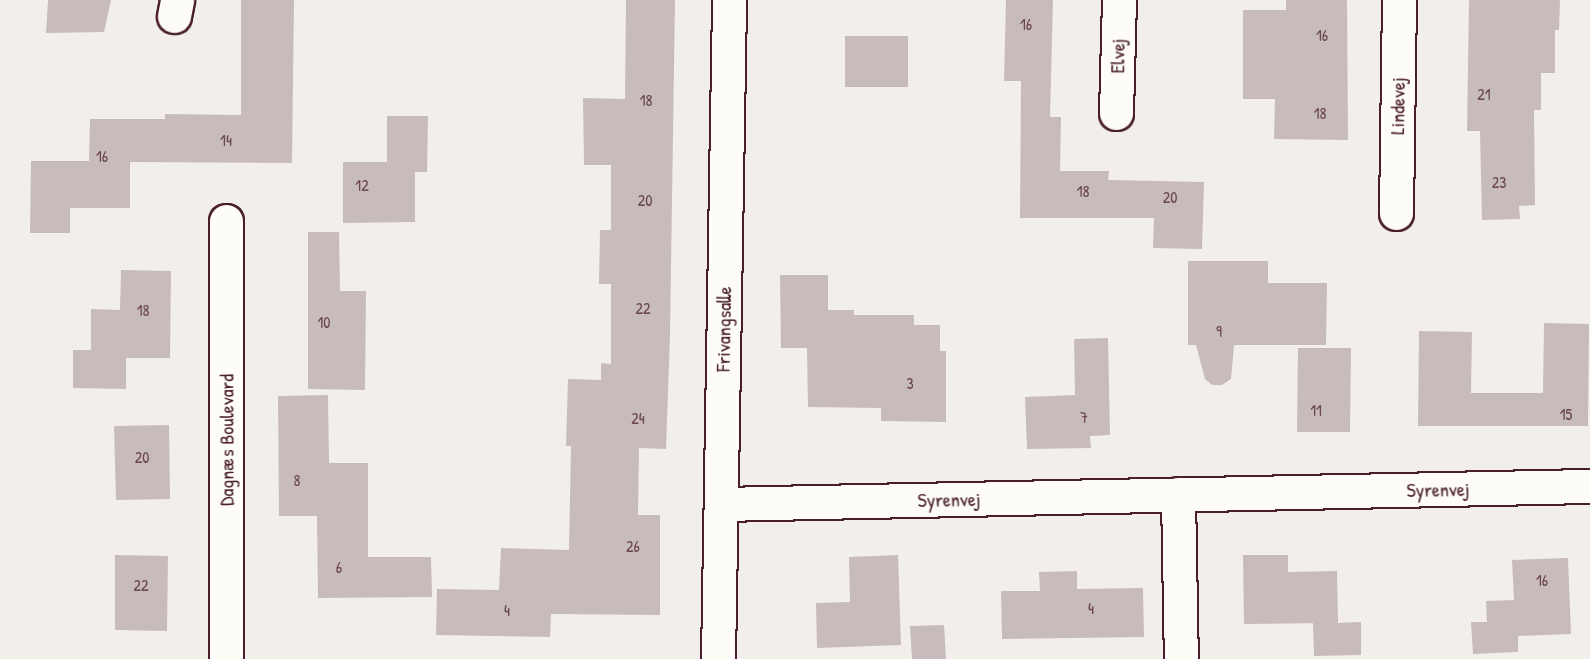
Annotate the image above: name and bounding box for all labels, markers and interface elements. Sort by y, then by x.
house number: 16 [1020,14,1032,34]
house number: 16 [1316,25,1328,45]
street label: Elvej [1105,38,1129,74]
street label: Lindevej [1385,77,1409,135]
house number: 21 [1477,84,1491,104]
house number: 18 [640,90,652,110]
house number: 18 [1314,103,1326,123]
house number: 14 [220,130,232,150]
house number: 16 [96,146,108,166]
house number: 23 [1492,172,1506,192]
house number: 12 [355,175,369,195]
house number: 18 [1077,181,1089,201]
house number: 20 [1163,187,1177,207]
house number: 20 [638,190,652,210]
street label: Frivangsalle [710,286,736,372]
house number: 22 [636,298,650,318]
house number: 18 [137,300,149,320]
house number: 10 [318,312,330,332]
house number: 9 [1216,321,1222,341]
house number: 3 [906,373,914,393]
street label: Dagnæs Boulevard [214,374,238,506]
house number: 11 [1310,400,1322,420]
house number: 15 [1560,404,1572,424]
house number: 7 [1080,407,1088,427]
house number: 24 [631,408,645,428]
house number: 20 [135,447,149,467]
house number: 8 [294,470,300,490]
street label: Syrenvej [1406,476,1470,502]
street label: Syrenvej [917,486,981,512]
house number: 26 [626,536,640,556]
house number: 6 [336,557,342,577]
house number: 16 [1536,570,1548,590]
house number: 22 [134,575,148,595]
house number: 4 [1088,598,1094,618]
house number: 4 [504,600,510,620]

